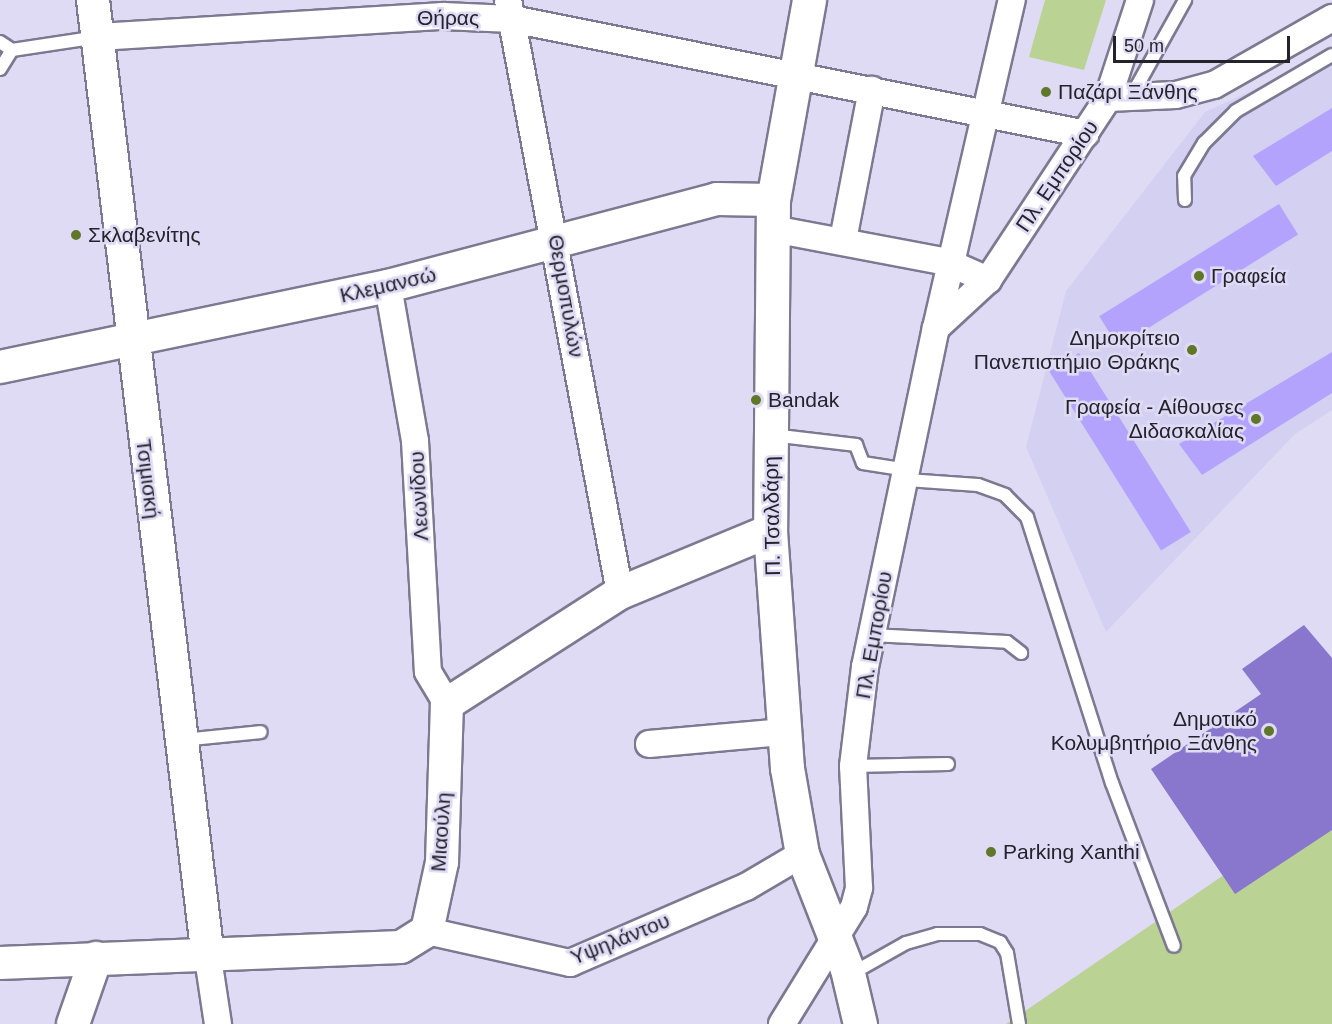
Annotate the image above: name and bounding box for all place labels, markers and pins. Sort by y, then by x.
place label: Παζάρι Ξάνθης [1058,79,1198,105]
marker: Παζάρι Ξάνθης [1039,85,1053,99]
place label: Σκλαβενίτης [88,222,201,248]
marker: Σκλαβενίτης [69,228,83,242]
place label: Γραφεία [1211,263,1286,289]
marker: Γραφεία [1192,269,1206,283]
place label: Δημοκρίτειο Πανεπιστήμιο Θράκης [974,325,1180,375]
marker: Δημοκρίτειο Πανεπιστήμιο Θράκης [1185,343,1199,357]
place label: Bandak [768,387,839,413]
marker: Bandak [749,393,763,407]
place label: Γραφεία - Αίθουσες Διδασκαλίας [1064,394,1244,444]
marker: Γραφεία - Αίθουσες Διδασκαλίας [1249,412,1263,426]
place label: Δημοτικό Κολυμβητήριο Ξάνθης [1051,706,1257,756]
marker: Δημοτικό Κολυμβητήριο Ξάνθης [1262,724,1276,738]
place label: Parking Xanthi [1003,839,1140,865]
marker: Parking Xanthi [984,845,998,859]

